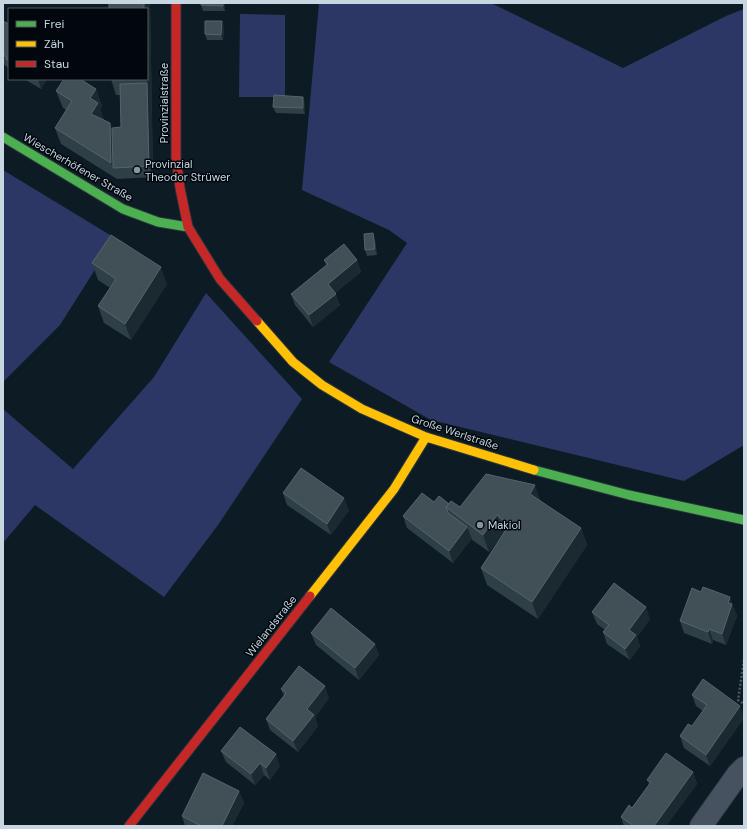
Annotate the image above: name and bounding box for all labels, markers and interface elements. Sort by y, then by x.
legend [8,8,148,80]
text: Frei [44,16,64,32]
text: Zäh [44,36,64,52]
text: Stau [44,56,69,72]
street label: Provinzialstraße [157,63,171,143]
street label: Wiescherhöfener Straße [21,130,135,204]
place label: Provinzial Theodor Strüwer [145,157,230,184]
marker: Provinzial Theodor Strüwer [132,165,142,175]
street label: Große Werlstraße [410,411,500,453]
place label: Makiol [488,518,520,532]
marker: Makiol [475,520,485,530]
street label: Wielandstraße [243,592,299,660]

